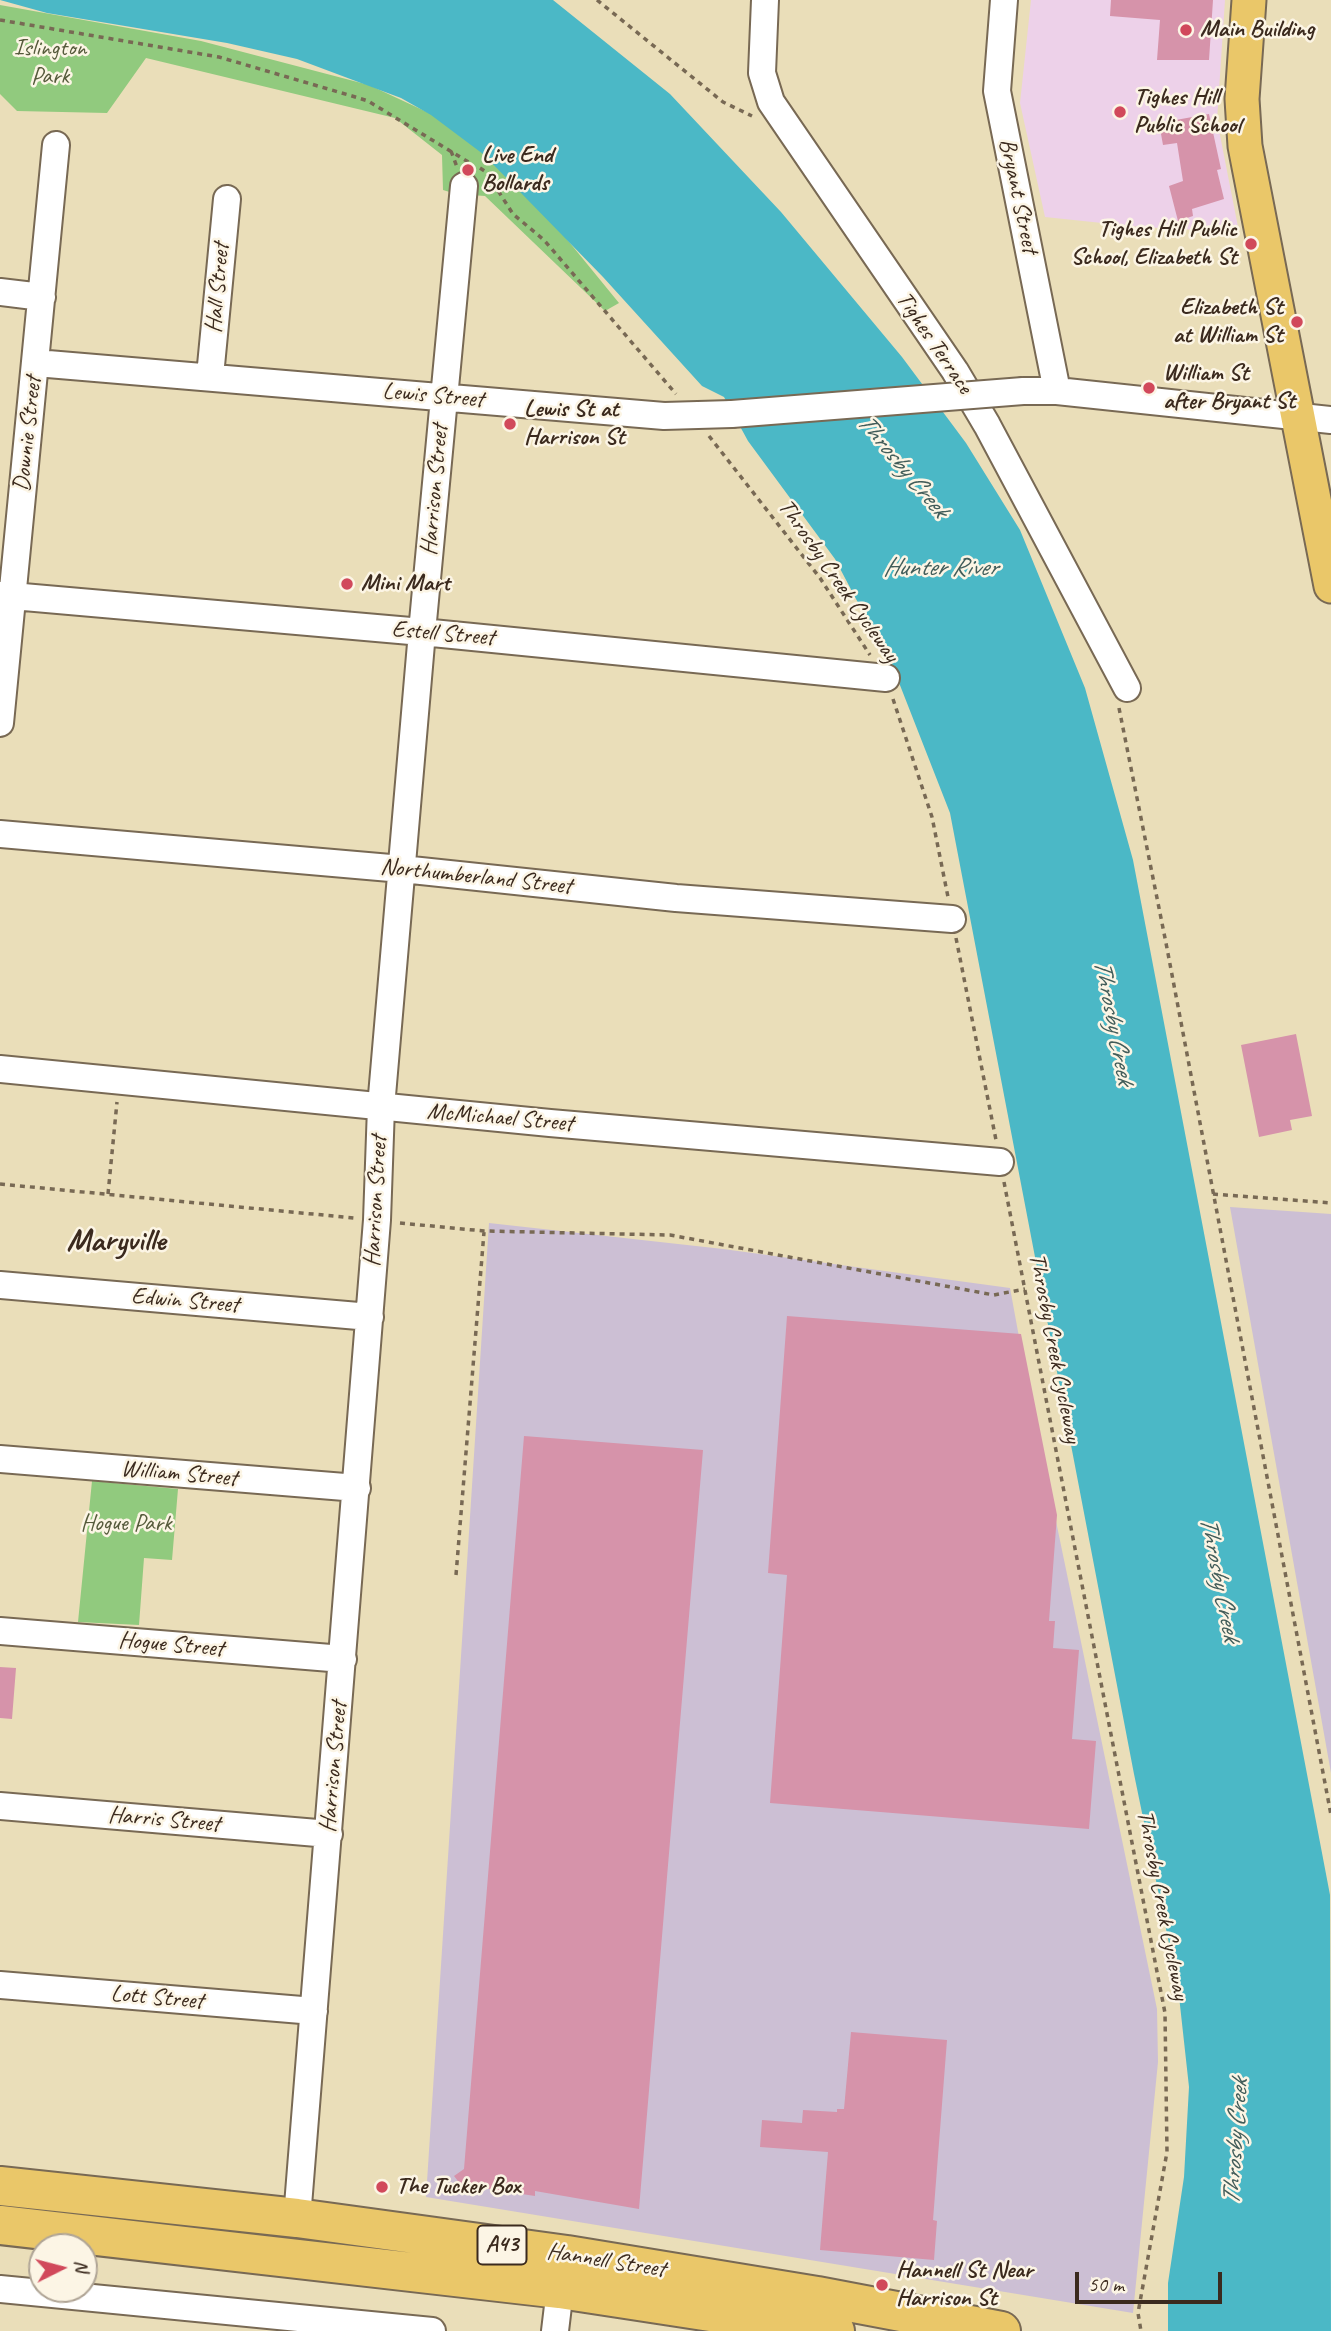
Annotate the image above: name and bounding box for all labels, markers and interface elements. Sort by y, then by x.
place label: Main Building [1200,16,1314,44]
marker: Main Building [1178,22,1194,38]
park label: Islington Park [14,35,86,91]
place label: Tighes Hill Public School [1134,84,1241,140]
marker: Tighes Hill Public School [1112,104,1128,120]
street label: Bryant Street [992,136,1044,256]
place label: Live End Bollards [482,142,553,198]
marker: Live End Bollards [460,162,476,178]
place label: Tighes Hill Public School, Elizabeth St [1071,216,1237,272]
marker: Tighes Hill Public School, Elizabeth St [1243,236,1259,252]
street label: Hall Street [200,242,236,334]
street label: Tighes Terrace [889,286,979,400]
place label: Elizabeth St at William St [1173,294,1283,350]
marker: Elizabeth St at William St [1289,314,1305,330]
place label: William St after Bryant St [1163,360,1295,416]
street label: Downie Street [8,375,48,493]
street label: Lewis Street [381,377,485,415]
marker: William St after Bryant St [1141,380,1157,396]
place label: Lewis St at Harrison St [524,396,625,452]
water label: Throsby Creek [849,408,955,524]
marker: Lewis St at Harrison St [502,416,518,432]
street label: Harrison Street [415,423,455,557]
street label: Throsby Creek Cycleway [771,494,905,668]
water label: Hunter River [883,552,997,584]
place label: Mini Mart [361,570,450,598]
marker: Mini Mart [339,576,355,592]
street label: Estell Street [391,615,495,653]
street label: Northumberland Street [379,853,573,901]
water label: Throsby Creek [1086,957,1140,1087]
street label: McMichael Street [426,1097,574,1139]
street label: Harrison Street [358,1135,394,1267]
district label: Maryville [67,1223,165,1261]
street label: Throsby Creek Cycleway [1022,1251,1086,1445]
street label: Edwin Street [130,1282,240,1320]
street label: William Street [120,1455,238,1493]
park label: Hogue Park [80,1510,172,1538]
water label: Throsby Creek [1192,1514,1246,1644]
street label: Hogue Street [117,1626,225,1664]
street label: Harrison Street [314,1700,354,1834]
street label: Harris Street [107,1801,221,1839]
street label: Throsby Creek Cycleway [1130,1808,1194,2002]
street label: Lott Street [110,1980,204,2016]
water label: Throsby Creek [1216,2078,1256,2206]
place label: The Tucker Box [396,2173,520,2201]
marker: The Tucker Box [374,2179,390,2195]
road number: A43 [477,2226,526,2264]
north arrow [28,2233,98,2303]
street label: Hannell Street [545,2237,667,2285]
place label: Hannell St Near Harrison St [896,2257,1033,2313]
scale bar [1079,2258,1226,2302]
text: N [69,2259,94,2273]
text: 50 m [1088,2271,1124,2297]
marker: Hannell St Near Harrison St [874,2277,890,2293]

